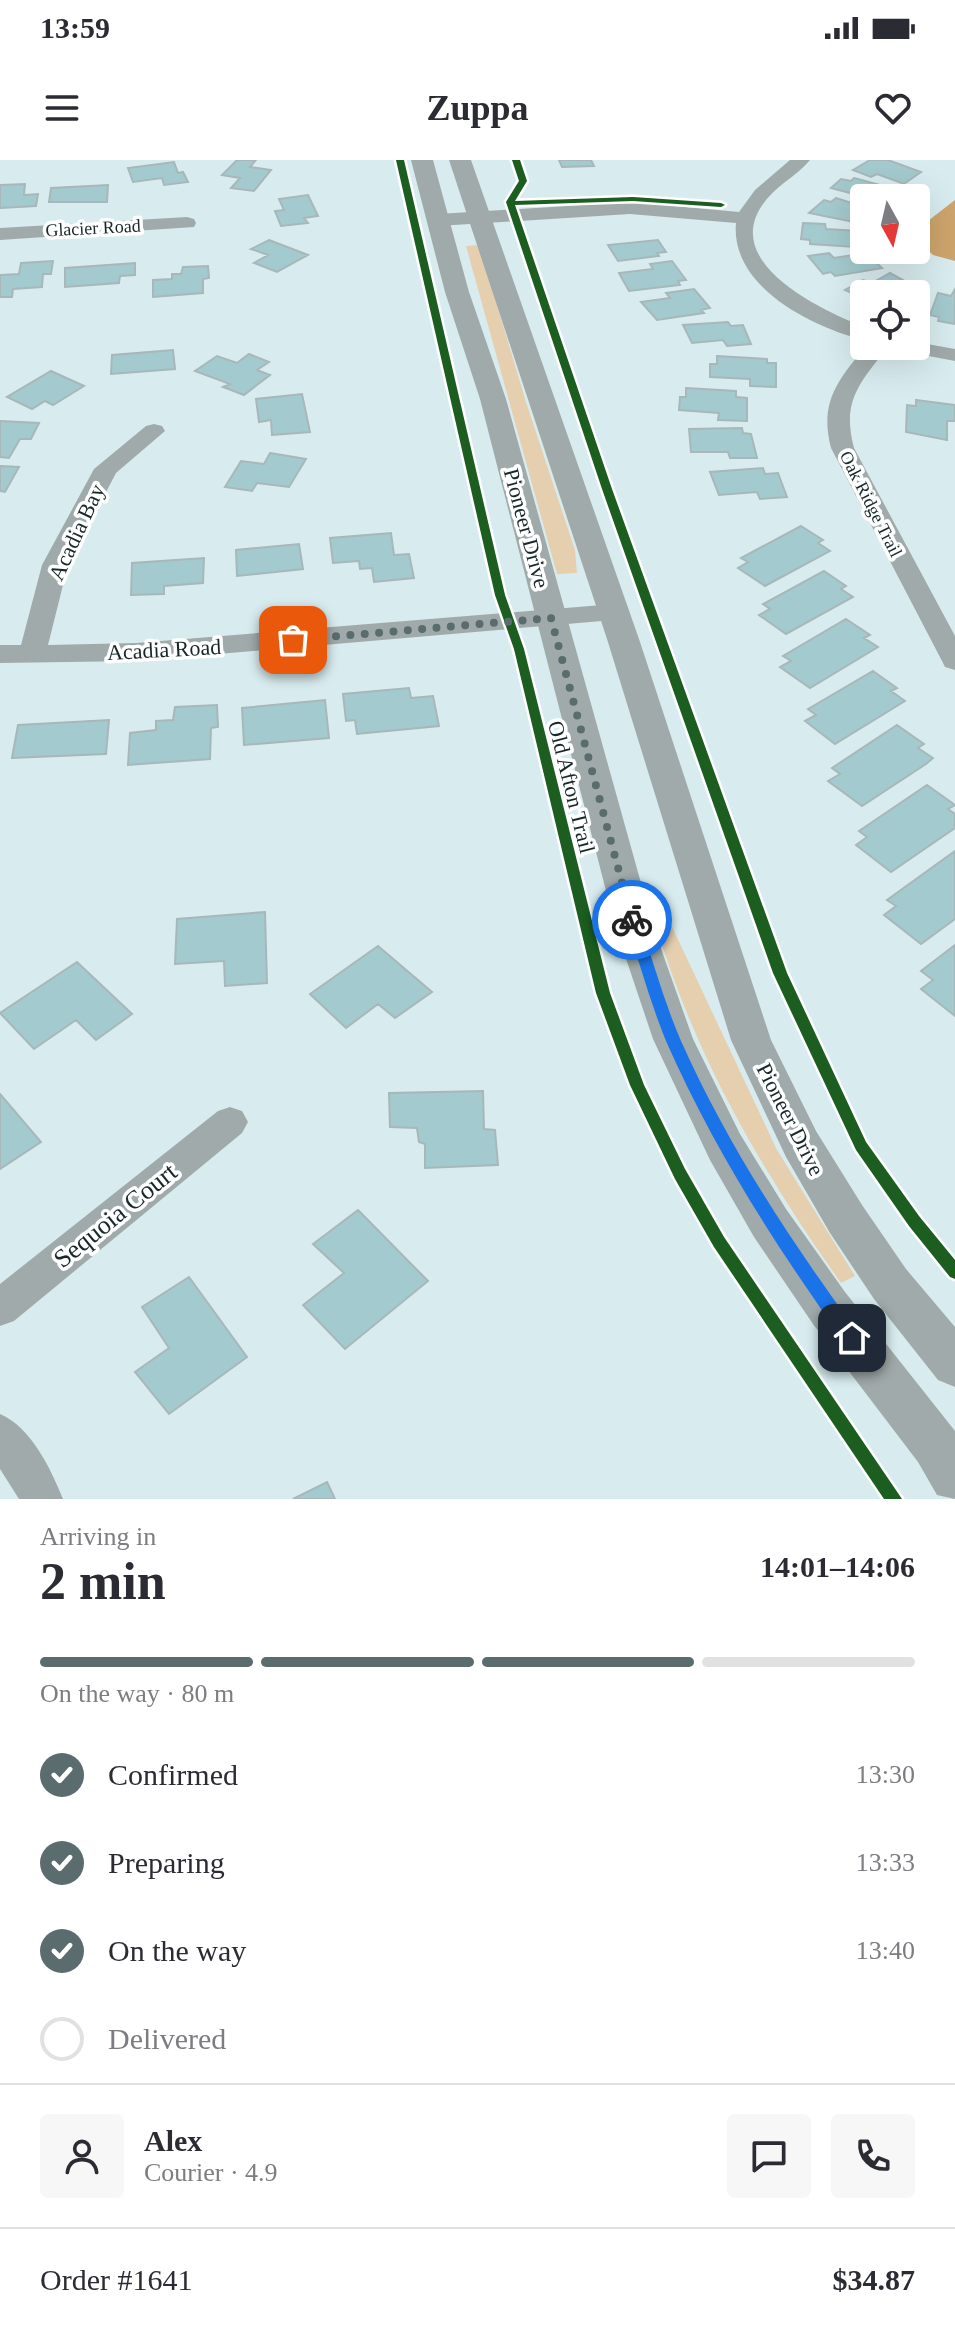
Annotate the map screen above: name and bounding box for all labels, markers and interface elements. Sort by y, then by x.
text: 13:59 [40,11,110,44]
icon: menu [40,86,84,130]
icon: heart [871,86,915,130]
text: Zuppa [426,88,529,128]
north arrow [850,184,930,264]
map controls [850,184,930,360]
street label: Glacier Road [45,216,141,240]
button: locate [850,280,930,360]
street label: Oak Ridge Trail [836,448,906,560]
street label: Pioneer Drive [499,466,554,591]
street label: Acadia Bay [43,480,110,584]
pin [259,606,327,674]
icon: bag [271,618,315,662]
street label: Acadia Road [106,634,222,665]
street label: Old Afton Trail [543,718,600,856]
courier [592,880,672,960]
icon: bike [610,898,654,942]
street label: Pioneer Drive [752,1059,830,1180]
street label: Sequoia Court [48,1157,183,1274]
pin [818,1304,886,1372]
icon: home [830,1316,874,1360]
text: Arriving in [40,1522,156,1551]
text: 14:01–14:06 [760,1550,915,1583]
text: 2 min [40,1553,166,1610]
text: On the way · 80 m [40,1679,234,1708]
icon: check [40,1753,84,1797]
text: Confirmed [108,1758,238,1791]
text: 13:30 [856,1760,915,1789]
icon: check [40,1841,84,1885]
text: Preparing [108,1846,225,1879]
text: 13:33 [856,1848,915,1877]
icon: check [40,1929,84,1973]
text: On the way [108,1934,246,1967]
text: 13:40 [856,1936,915,1965]
text: Delivered [108,2022,226,2055]
button: person [40,2114,124,2198]
button: chat [727,2114,811,2198]
button: phone [831,2114,915,2198]
text: Alex [144,2124,202,2157]
text: Courier · 4.9 [144,2158,278,2187]
text: Order #1641 [40,2263,192,2296]
text: $34.87 [833,2263,915,2296]

